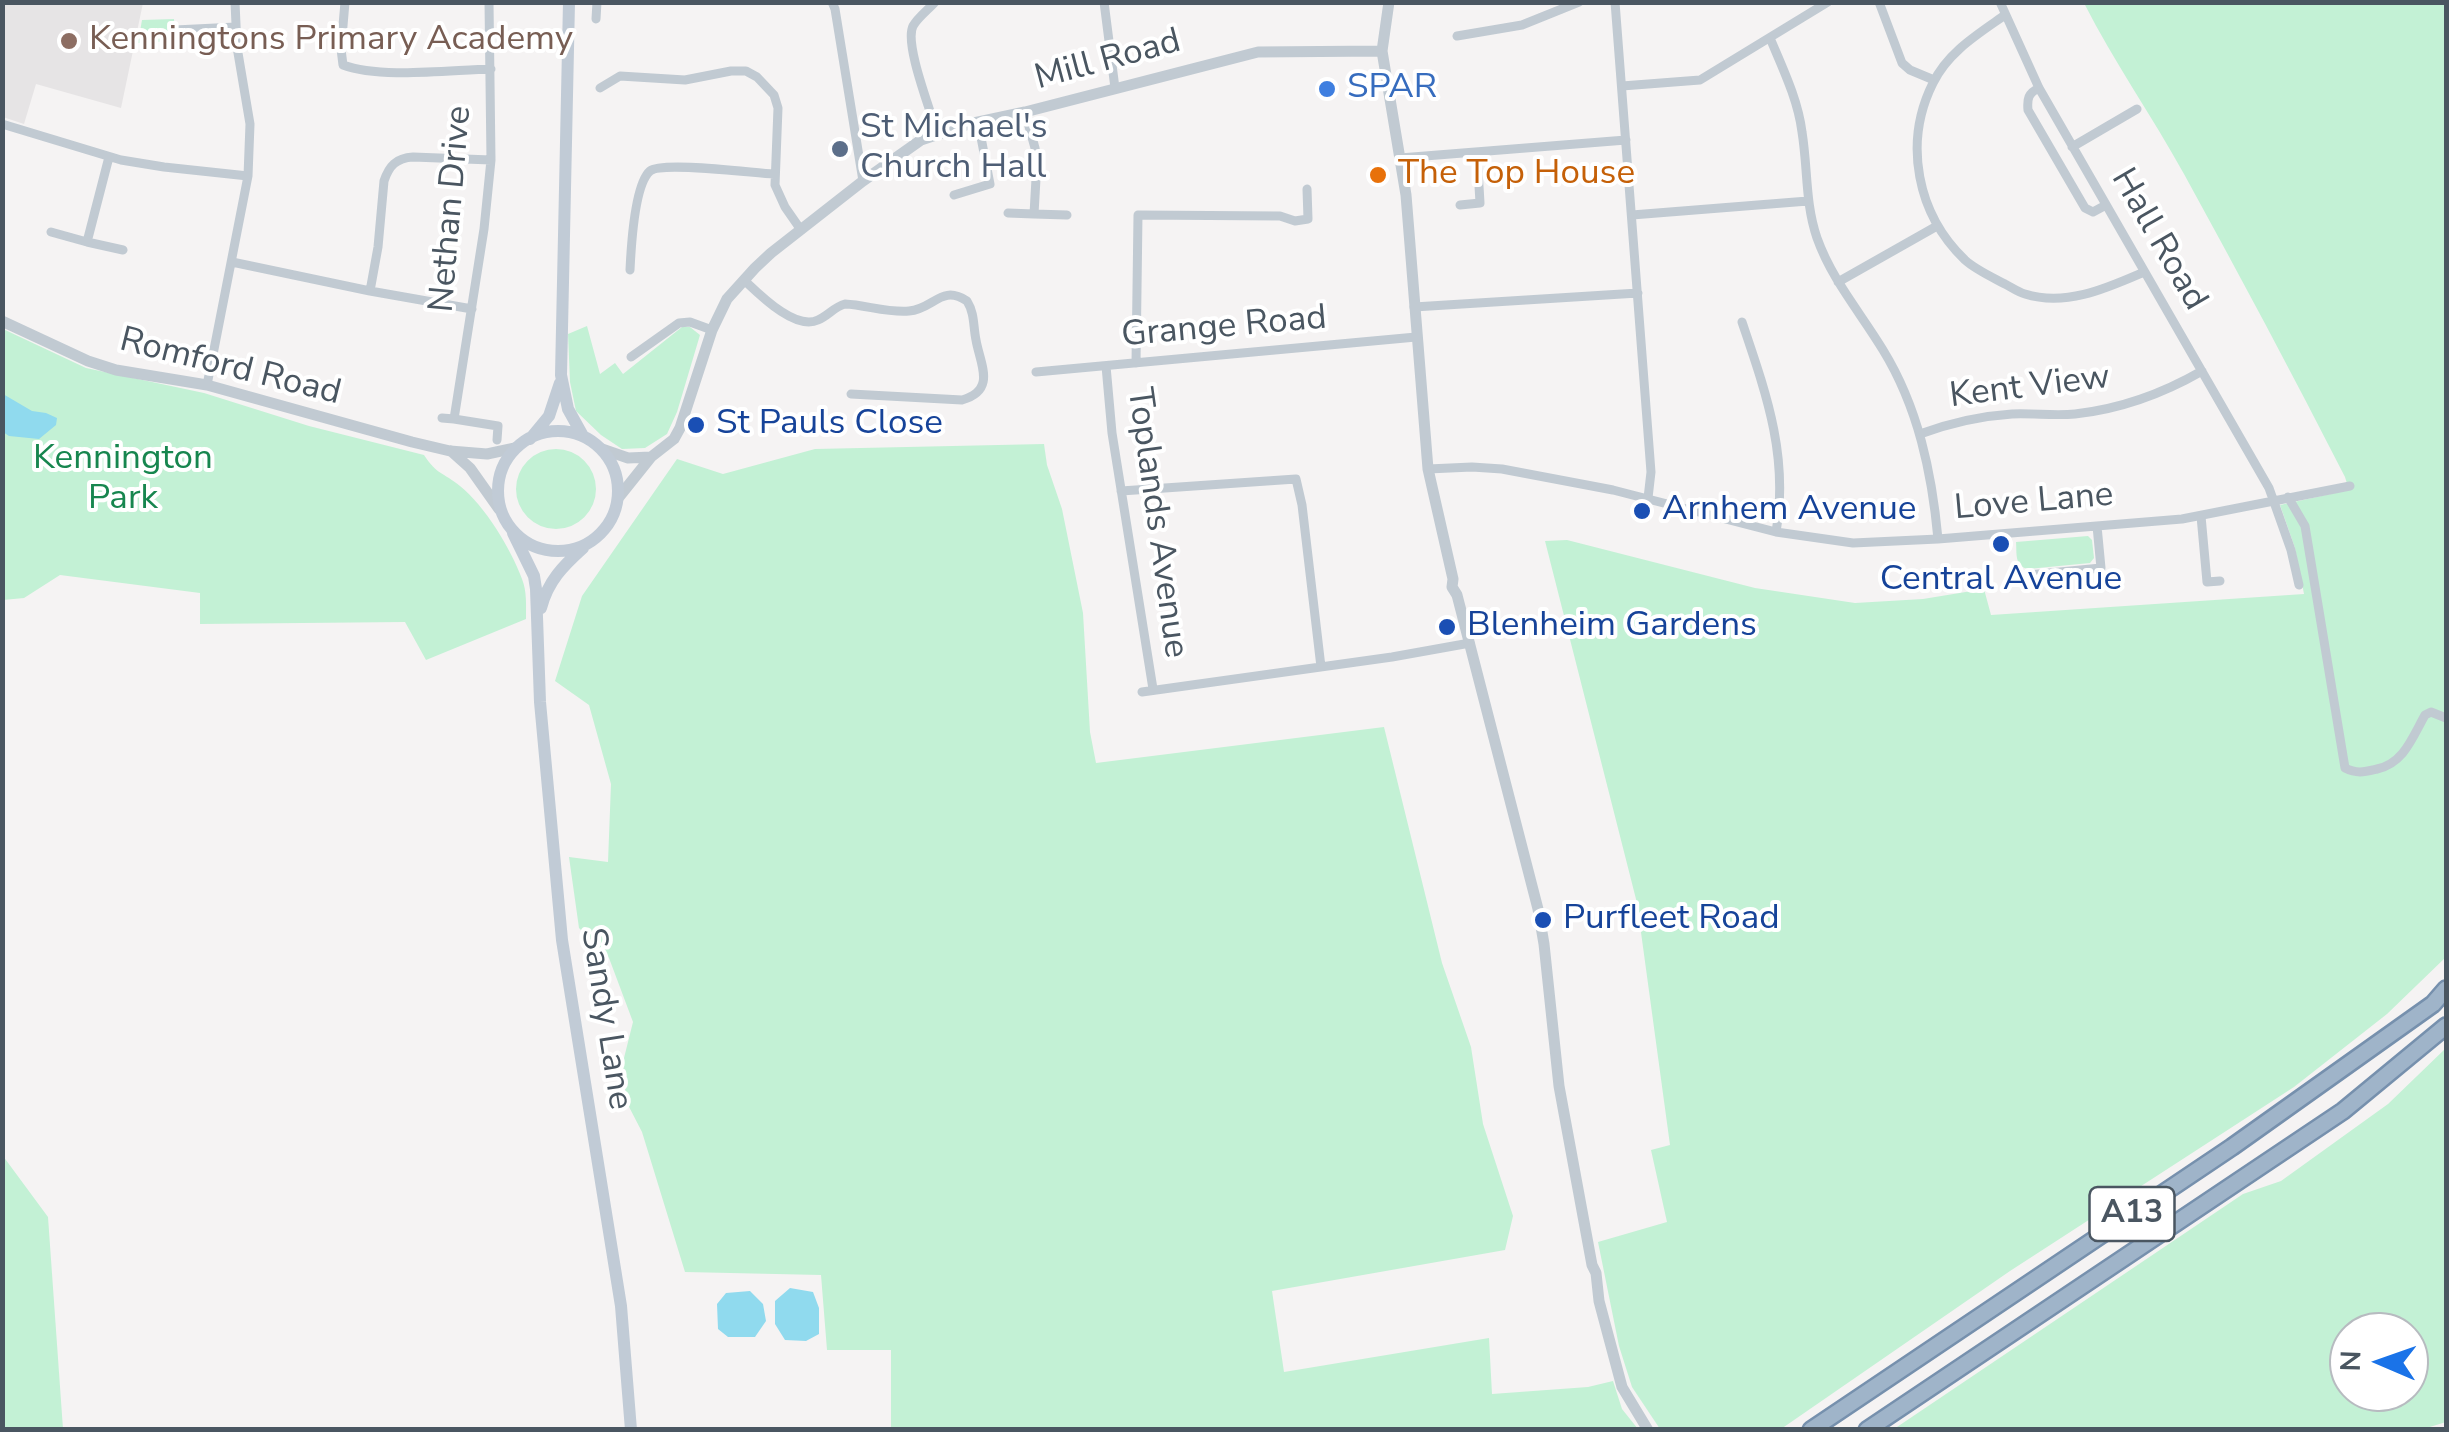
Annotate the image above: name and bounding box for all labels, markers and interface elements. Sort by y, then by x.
place label: Kenningtons Primary Academy [89,20,573,62]
street label: Mill Road [1031,21,1185,101]
marker: Kenningtons Primary Academy [58,30,80,52]
place label: SPAR [1347,68,1437,110]
marker: SPAR [1316,78,1338,100]
street label: Nethan Drive [422,104,482,314]
place label: St Michael's Church Hall [860,108,1048,190]
marker: St Michael's Church Hall [829,138,851,160]
place label: The Top House [1398,154,1635,196]
street label: Hall Road [2101,162,2215,318]
marker: The Top House [1367,164,1389,186]
street label: Grange Road [1120,298,1328,358]
street label: Romford Road [115,320,345,416]
street label: Kent View [1947,357,2113,419]
street label: Toplands Avenue [1116,385,1196,661]
place label: St Pauls Close [716,404,943,446]
marker: St Pauls Close [685,414,707,436]
park label: Kennington Park [33,439,213,521]
street label: Love Lane [1953,475,2115,531]
place label: Arnhem Avenue [1662,490,1916,532]
marker: Arnhem Avenue [1631,500,1653,522]
marker: Central Avenue [1990,533,2012,555]
place label: Central Avenue [1880,560,2122,602]
place label: Blenheim Gardens [1467,606,1757,648]
marker: Blenheim Gardens [1436,616,1458,638]
place label: Purfleet Road [1563,899,1780,941]
marker: Purfleet Road [1532,909,1554,931]
street label: Sandy Lane [570,925,640,1113]
road number: A13 [2090,1187,2174,1241]
north arrow [2329,1312,2429,1412]
text: N [2332,1350,2370,1372]

